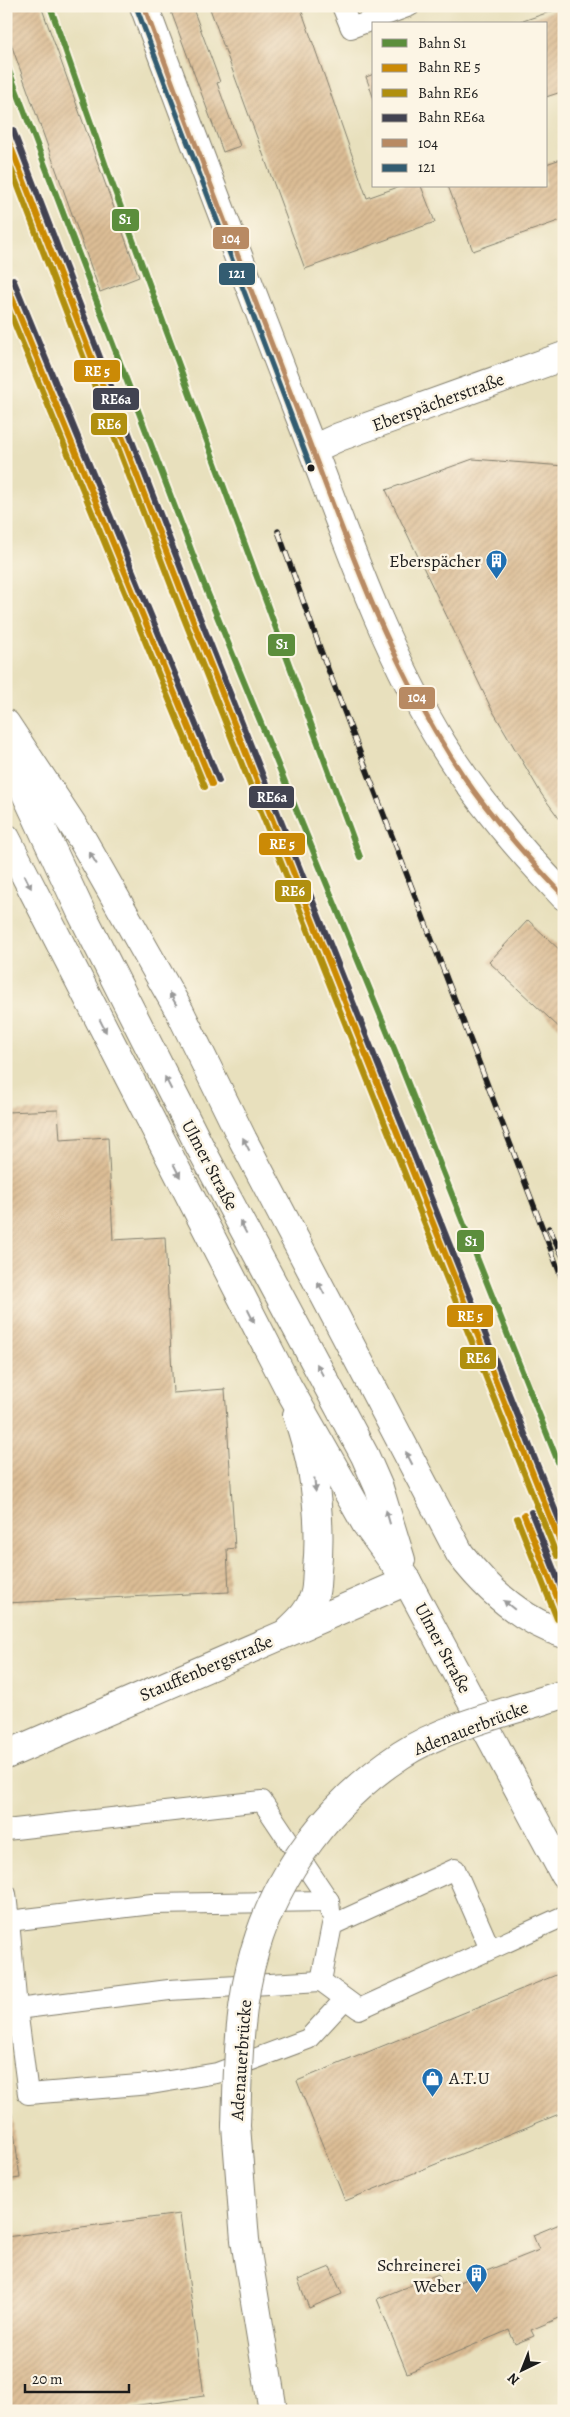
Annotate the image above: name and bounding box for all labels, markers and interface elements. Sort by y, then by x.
legend [372,22,548,188]
text: Bahn S1 [418,33,466,53]
text: Bahn RE 5 [418,57,481,77]
text: Bahn RE6 [418,83,478,103]
text: Bahn RE6a [418,107,485,127]
text: 104 [418,133,438,153]
text: 121 [418,157,435,177]
line badge: S1 [111,208,140,232]
text: S1 [119,210,131,229]
line badge: 104 [212,226,250,250]
text: 104 [222,229,241,248]
line badge: 121 [218,262,256,286]
text: 121 [229,264,245,283]
line badge: RE 5 [73,359,121,383]
text: RE 5 [84,362,110,381]
street label: Eberspächerstraße [369,367,507,437]
line badge: RE6a [92,387,140,411]
text: RE6a [101,390,132,409]
line badge: RE6 [90,412,128,436]
text: RE6 [97,415,121,434]
unlabelled marker [306,463,316,473]
place label: Eberspächer [389,549,481,573]
building icon: Eberspächer [485,549,509,580]
line badge: S1 [267,633,296,657]
text: S1 [276,635,288,654]
line badge: 104 [398,686,436,710]
text: 104 [408,688,427,707]
line badge: RE6a [248,785,295,809]
text: RE6a [257,788,288,807]
line badge: RE 5 [258,832,306,856]
text: RE 5 [269,835,295,854]
one-way arrow [89,851,98,864]
one-way arrow [24,875,32,889]
line badge: RE6 [274,879,312,903]
text: RE6 [281,882,305,901]
one-way arrow [169,992,177,1006]
one-way arrow [99,1019,107,1034]
one-way arrow [164,1076,172,1090]
street label: Ulmer Straße [176,1115,244,1215]
one-way arrow [242,1137,250,1152]
one-way arrow [173,1164,181,1178]
one-way arrow [239,1220,247,1234]
line badge: S1 [456,1229,485,1253]
text: S1 [465,1232,477,1251]
one-way arrow [317,1281,325,1295]
line badge: RE 5 [446,1304,494,1328]
text: RE 5 [457,1307,483,1326]
one-way arrow [247,1308,255,1323]
line badge: RE6 [459,1346,497,1370]
text: RE6 [466,1349,490,1368]
one-way arrow [316,1363,324,1378]
one-way arrow [405,1450,413,1465]
one-way arrow [311,1477,319,1493]
one-way arrow [383,1510,391,1525]
street label: Ulmer Straße [409,1598,477,1698]
one-way arrow [503,1599,516,1610]
street label: Stauffenbergstraße [136,1629,276,1707]
street label: Adenauerbrücke [409,1695,532,1761]
street label: Adenauerbrücke [225,1999,257,2122]
shop icon: A.T.U [421,2066,445,2097]
place label: A.T.U [448,2066,490,2090]
place label: Schreinerei Weber [377,2253,461,2298]
building icon: Schreinerei Weber [465,2263,489,2294]
north arrow [498,2344,548,2394]
scale bar [25,2362,129,2394]
text: 20 m [32,2369,63,2389]
text: N [503,2369,524,2390]

